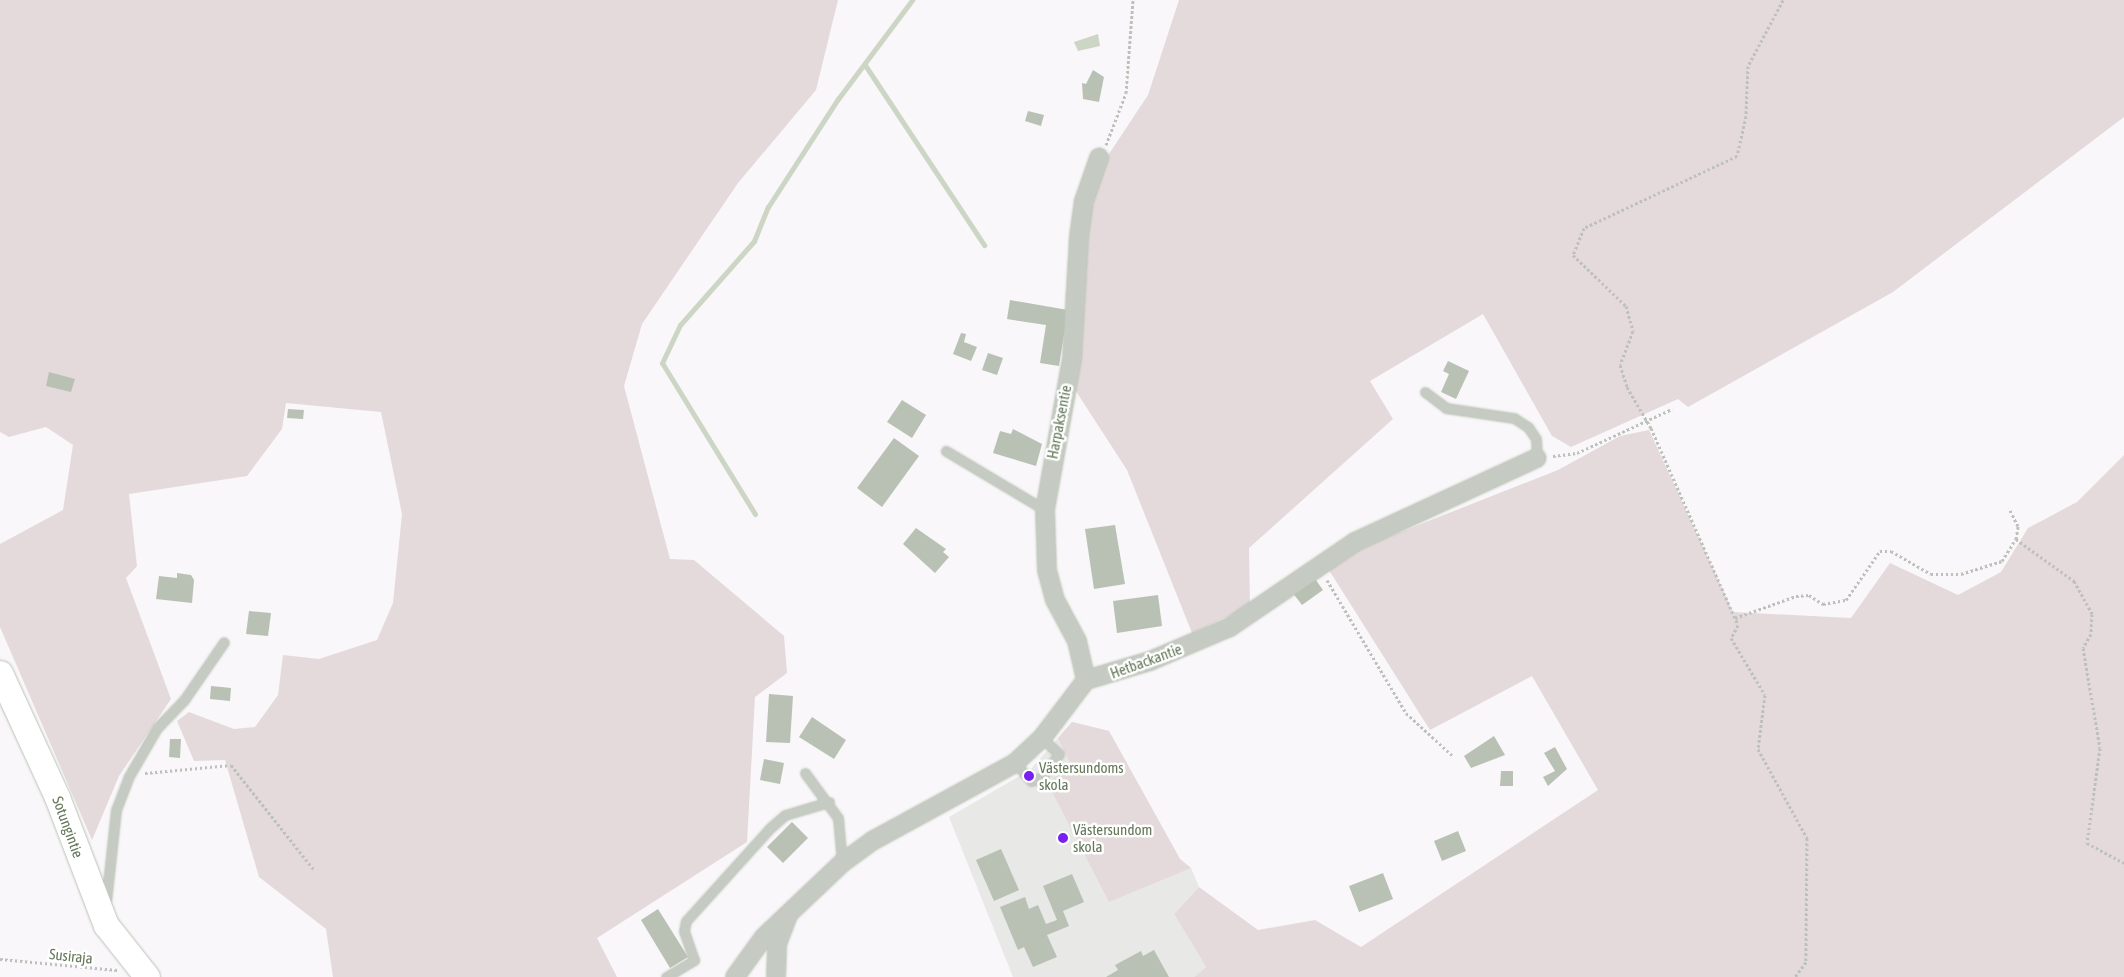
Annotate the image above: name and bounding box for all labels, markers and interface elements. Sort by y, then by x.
street label: Harpaksentie [1043,384,1075,460]
street label: Hetbackantie [1108,640,1184,682]
place label: Västersundoms skola [1039,758,1124,793]
marker: Västersundoms skola [1023,770,1035,782]
street label: Sotungintie [49,794,87,860]
place label: Västersundom skola [1073,820,1152,855]
marker: Västersundom skola [1057,832,1069,844]
street label: Susiraja [48,945,94,967]

